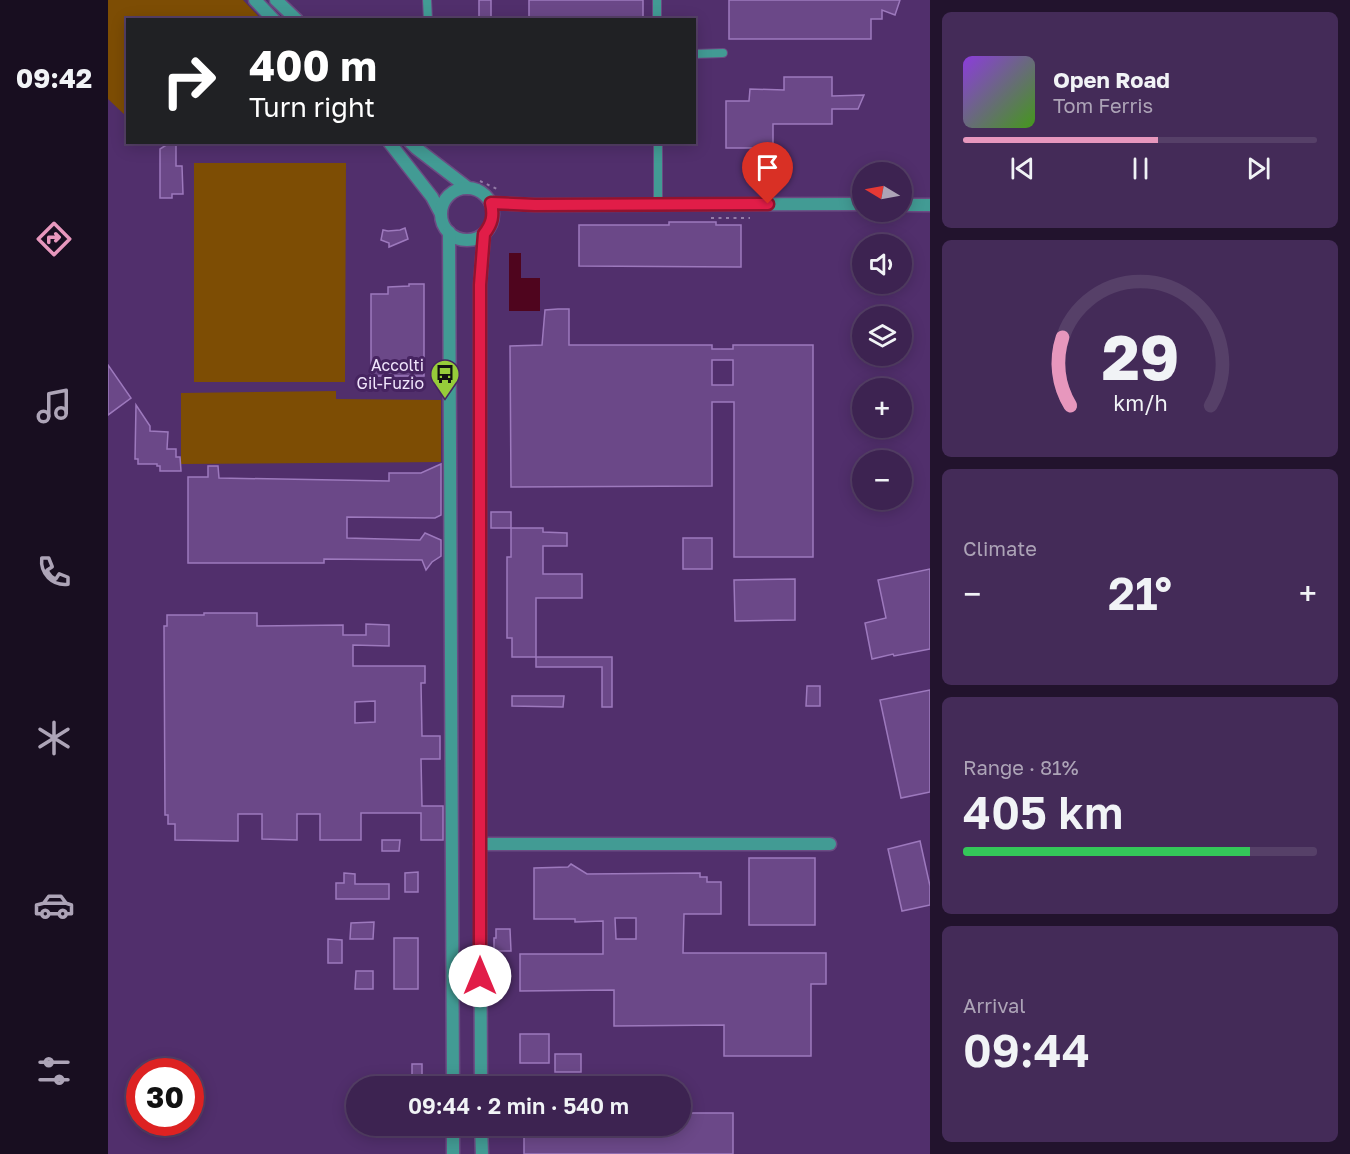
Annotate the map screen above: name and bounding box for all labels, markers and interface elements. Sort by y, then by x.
text: 400 m [249,40,377,90]
icon: right [150,42,228,120]
text: 09:42 [16,62,92,94]
text: Open Road [1053,66,1170,93]
text: Turn right [249,91,375,123]
text: Tom Ferris [1053,93,1153,117]
pin [742,142,793,204]
icon: arrive [751,151,784,184]
icon: previous [1006,152,1039,185]
icon: pause [1124,152,1157,185]
icon: next [1242,152,1275,185]
north arrow [852,162,912,222]
map controls [852,162,912,510]
icon: directions [33,218,75,260]
button: sound [852,234,912,294]
button: layers [852,306,912,366]
text: 29 [1101,319,1179,394]
place label: Accolti Gil-Fuzio [357,355,424,393]
bus stop icon: Accolti Gil-Fuzio [429,358,461,400]
button: + [852,378,912,438]
icon: music [33,385,75,427]
text: km/h [1113,390,1167,416]
button: − [852,450,912,510]
text: Climate [963,536,1037,560]
icon: phone [33,551,75,593]
text: 21° [1108,566,1172,620]
text: − [963,574,981,613]
text: + [1299,574,1317,613]
icon: climate [33,717,75,759]
text: Range · 81% [963,755,1079,779]
text: 405 km [963,785,1123,839]
icon: car [33,884,75,926]
position arrow [448,944,512,1008]
text: Arrival [963,993,1026,1017]
text: 09:44 [963,1023,1090,1077]
icon: filters [33,1050,75,1092]
speed limit sign: 30 [126,1058,204,1136]
text: 09:44 · 2 min · 540 m [408,1092,629,1119]

